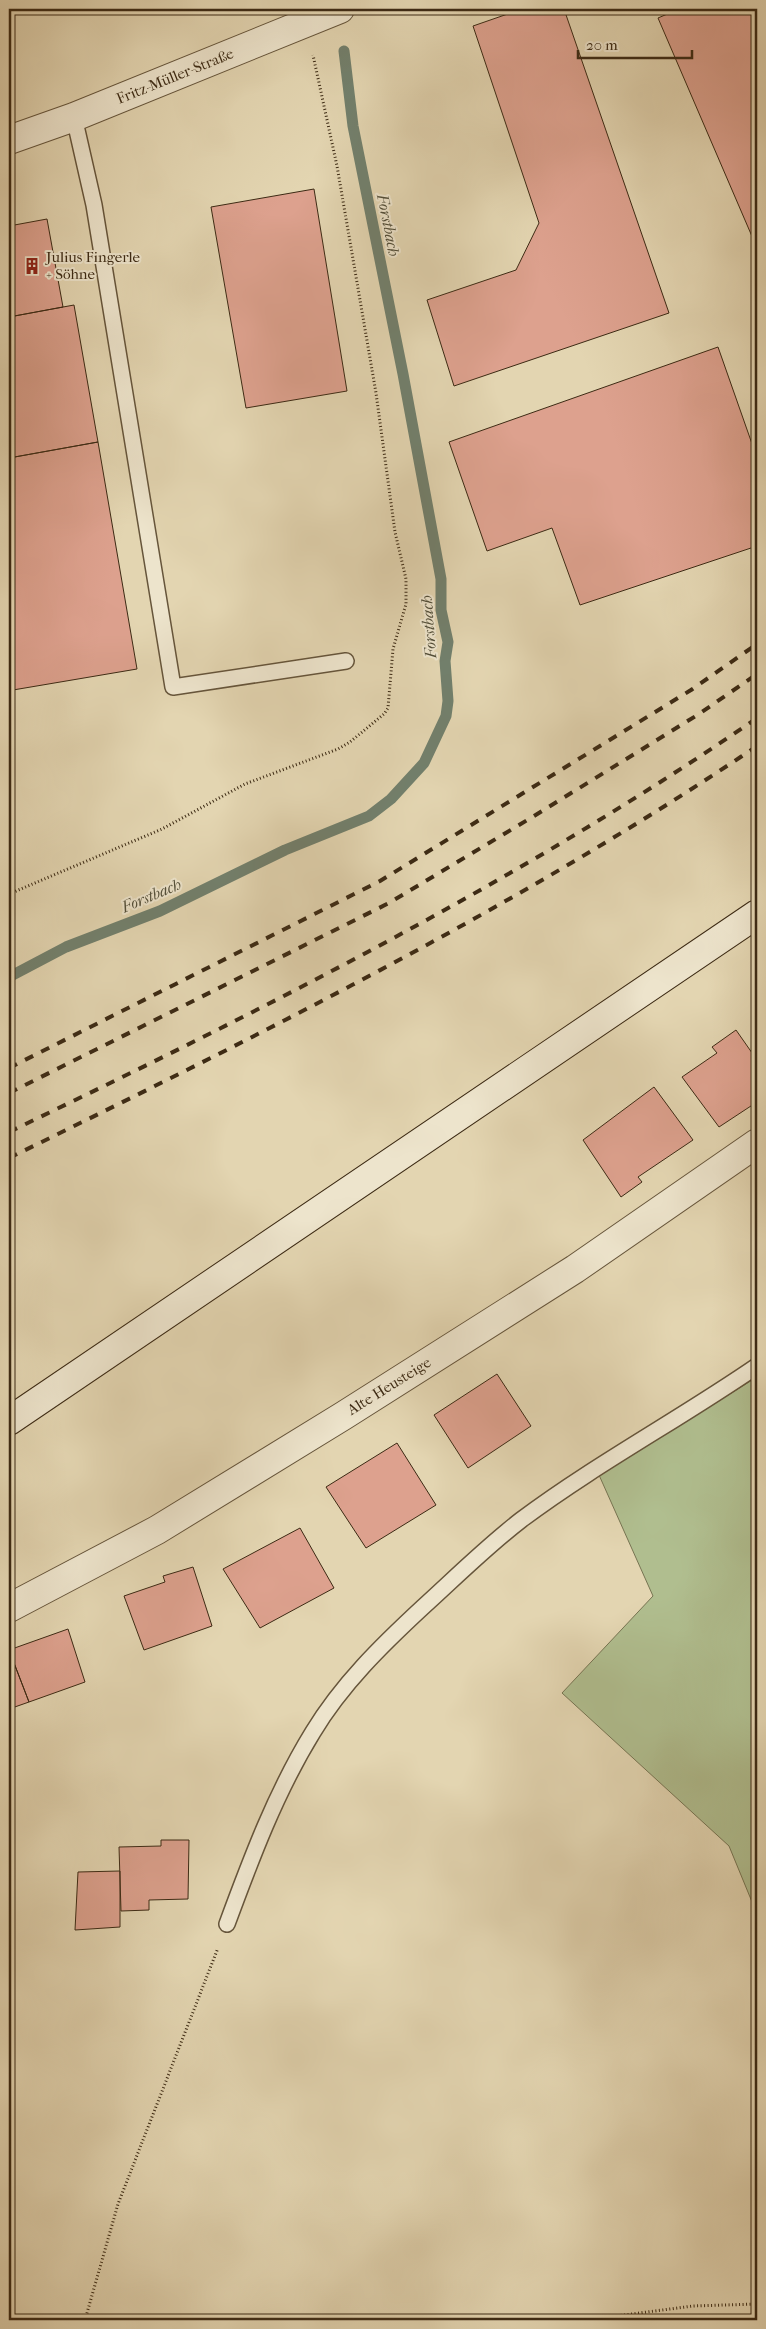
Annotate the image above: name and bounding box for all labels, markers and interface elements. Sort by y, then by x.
scale bar [578,28,692,60]
text: 20 m [586,36,618,54]
street label: Fritz-Müller-Straße [114,44,237,108]
water label: Forstbach [373,191,404,258]
place label: Julius Fingerle + Söhne [45,248,141,283]
building icon: Julius Fingerle + Söhne [22,256,42,276]
water label: Forstbach [417,595,440,660]
water label: Forstbach [118,874,184,917]
street label: Alte Heusteige [343,1353,435,1419]

